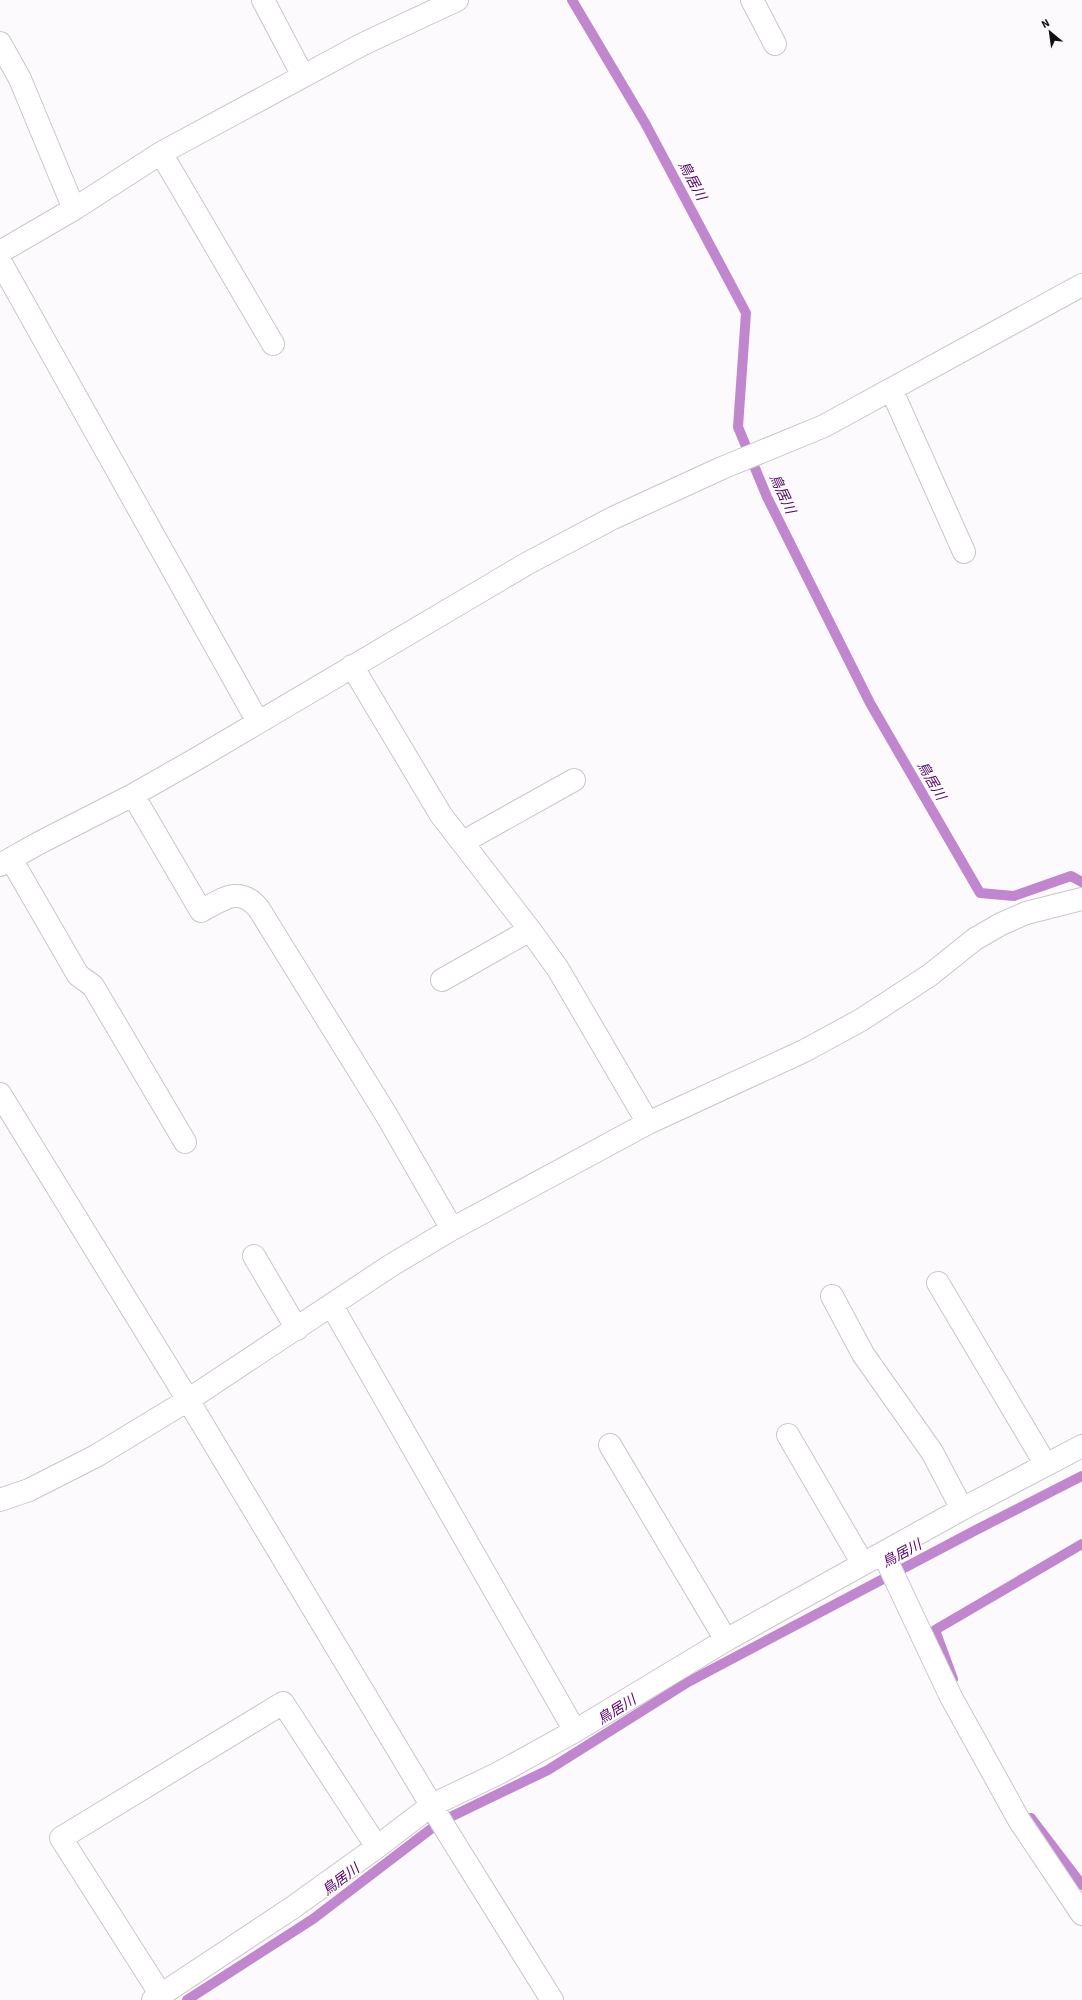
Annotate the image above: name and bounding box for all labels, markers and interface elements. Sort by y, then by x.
north arrow [1030,12,1070,52]
text: N [1039,15,1052,32]
water label: 鳥居川 [673,158,712,206]
water label: 鳥居川 [764,471,801,519]
water label: 鳥居川 [912,758,951,806]
water label: 鳥居川 [879,1534,927,1573]
water label: 鳥居川 [594,1689,642,1730]
water label: 鳥居川 [318,1858,365,1901]

